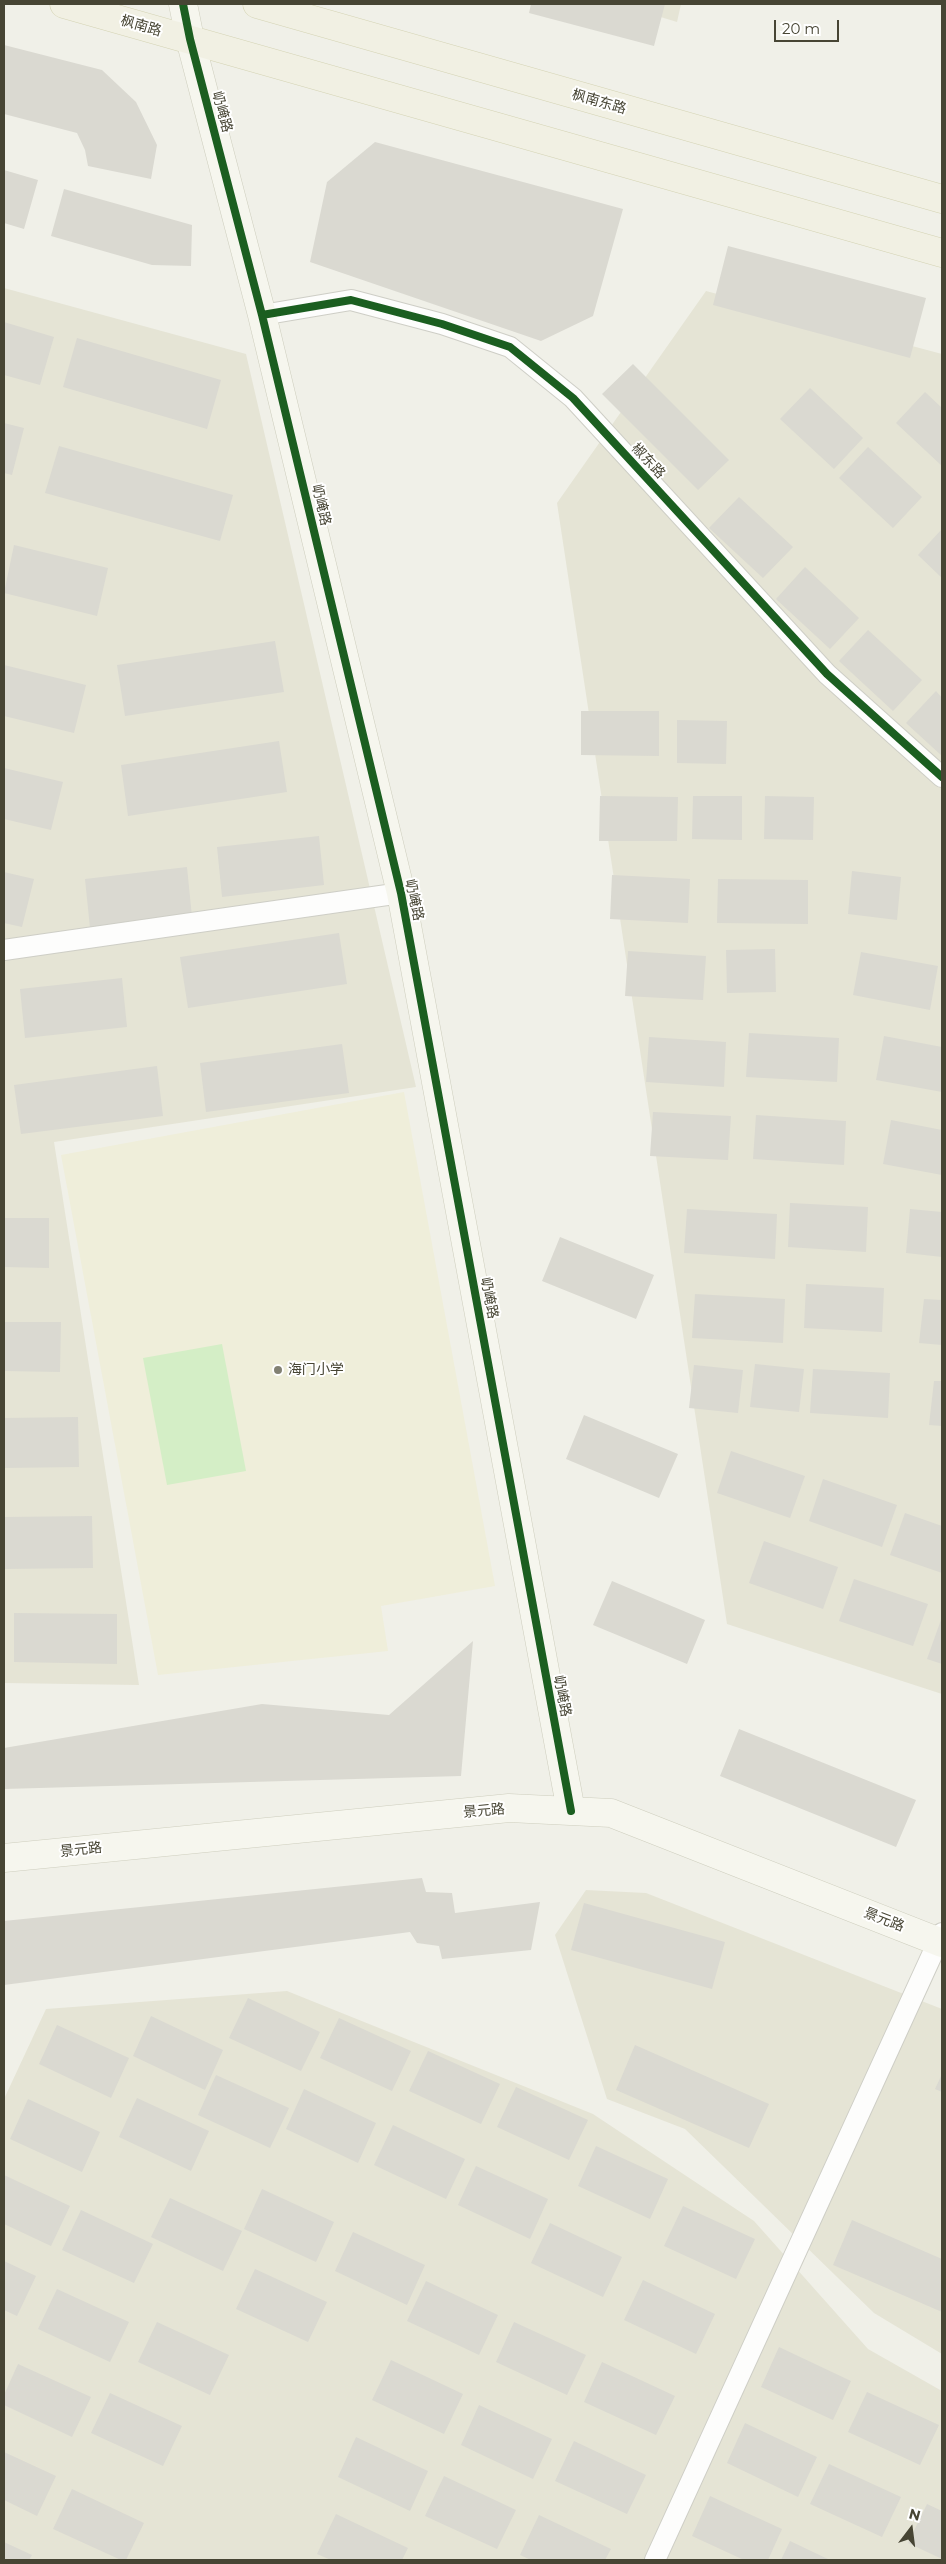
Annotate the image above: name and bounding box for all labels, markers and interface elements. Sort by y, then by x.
scale bar [776,10,841,42]
street label: 枫南路 [118,12,164,40]
text: 20 m [782,19,820,38]
street label: 枫南东路 [570,86,628,118]
street label: 屷崦路 [208,90,236,134]
street label: 椒东路 [628,440,668,482]
street label: 屷崦路 [308,483,334,527]
street label: 屷崦路 [401,878,427,922]
street label: 屷崦路 [477,1276,501,1320]
place label: 海门小学 [288,1362,344,1378]
marker: 海门小学 [272,1364,284,1376]
street label: 屷崦路 [550,1674,574,1718]
street label: 景元路 [462,1801,506,1821]
street label: 景元路 [59,1839,103,1861]
street label: 景元路 [861,1905,907,1935]
north arrow [886,2504,936,2554]
text: N [907,2504,923,2525]

